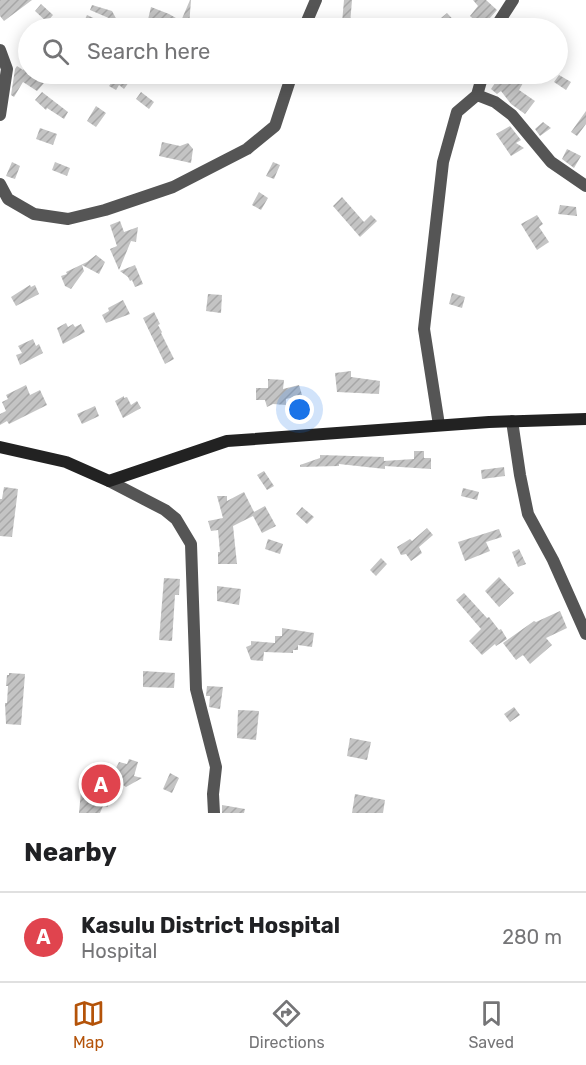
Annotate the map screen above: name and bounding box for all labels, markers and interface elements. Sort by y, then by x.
search box [18,18,568,84]
icon: search [39,35,72,68]
text: Search here [87,38,210,65]
your location [285,395,314,424]
pin: A [82,762,120,806]
text: Nearby [24,837,117,868]
text: Kasulu District Hospital [81,912,340,939]
text: A [36,925,51,949]
text: 280 m [502,925,562,949]
text: Hospital [81,939,157,963]
tab: Map [72,997,105,1052]
tab: Directions [249,997,325,1052]
tab: Saved [468,997,514,1052]

